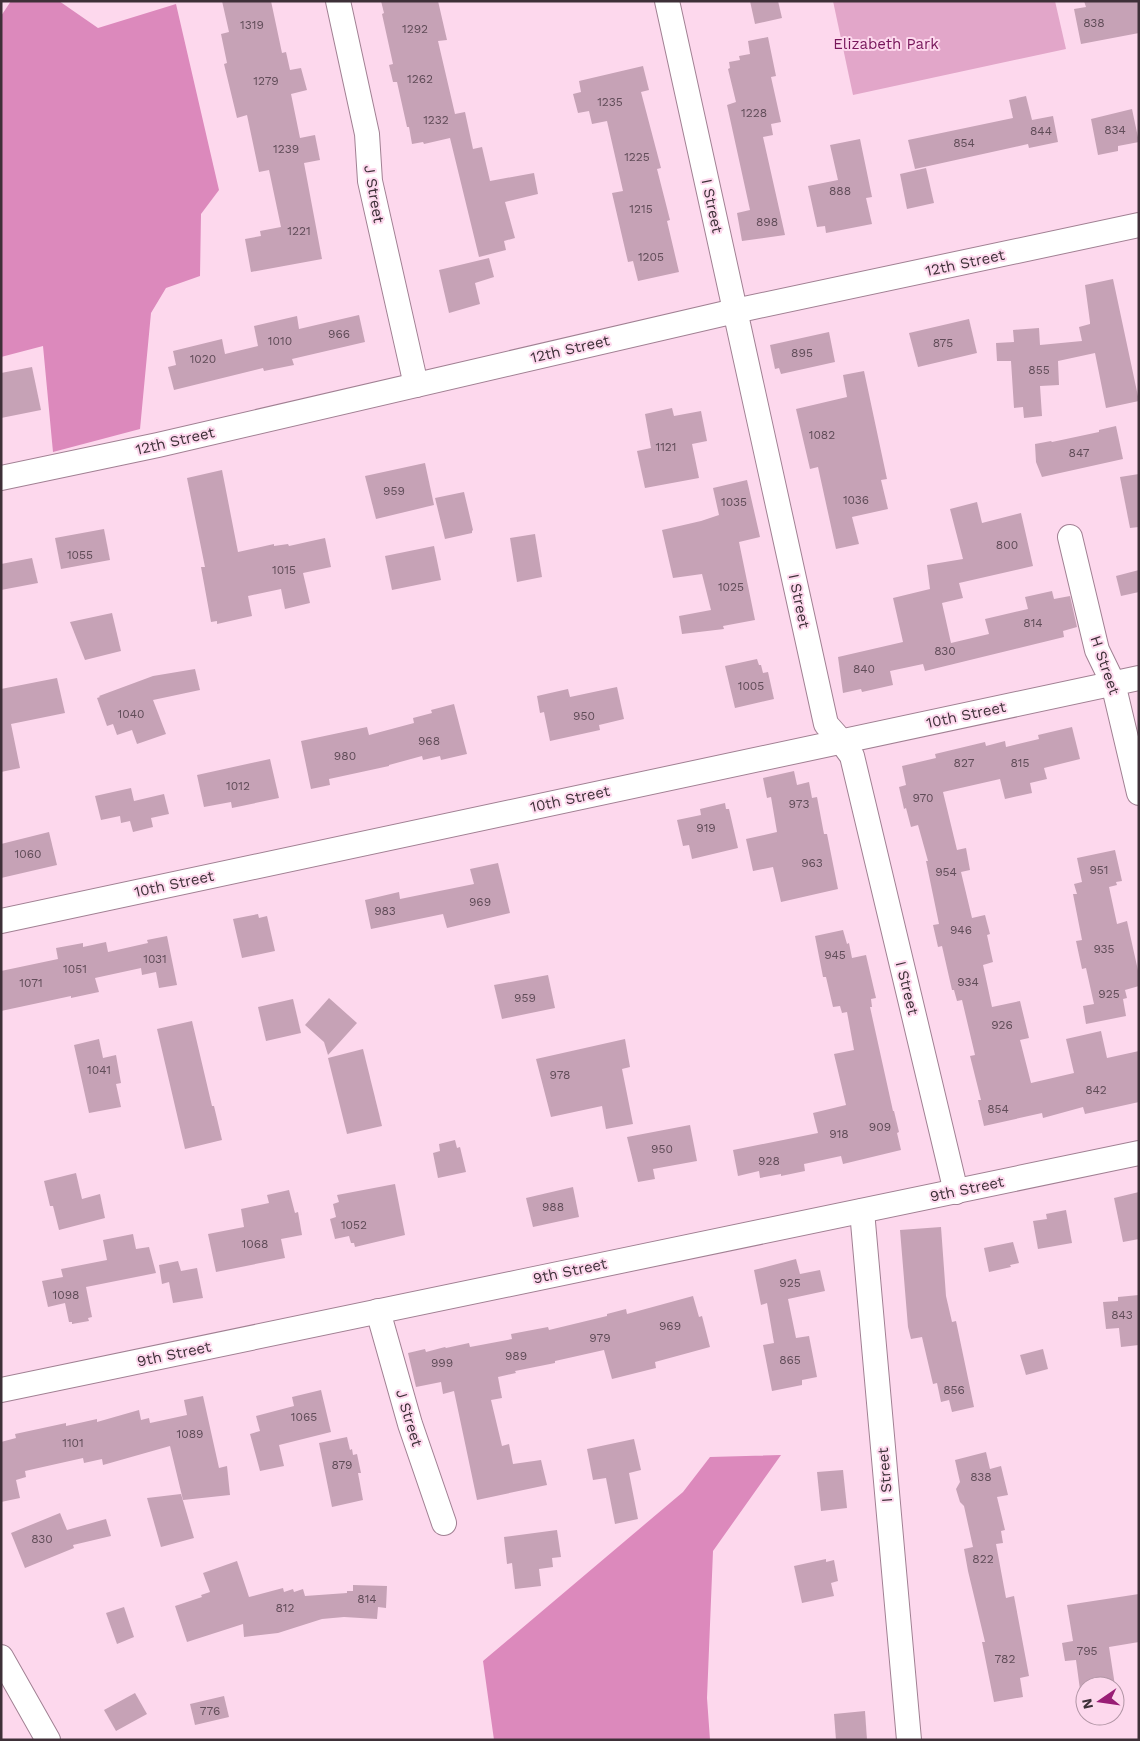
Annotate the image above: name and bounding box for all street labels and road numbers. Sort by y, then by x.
street label: J Street [360,164,388,225]
street label: I Street [698,177,727,235]
street label: 12th Street [924,246,1007,280]
street label: 12th Street [529,331,612,367]
street label: 12th Street [134,423,217,459]
street label: I Street [785,572,814,630]
street label: H Street [1087,633,1124,698]
street label: 10th Street [925,698,1008,732]
street label: 10th Street [529,782,612,816]
street label: 10th Street [133,867,216,901]
street label: I Street [892,959,923,1017]
street label: 9th Street [928,1172,1006,1206]
street label: 9th Street [531,1254,609,1288]
street label: 9th Street [135,1337,213,1371]
street label: J Street [392,1387,426,1449]
street label: I Street [874,1446,896,1503]

